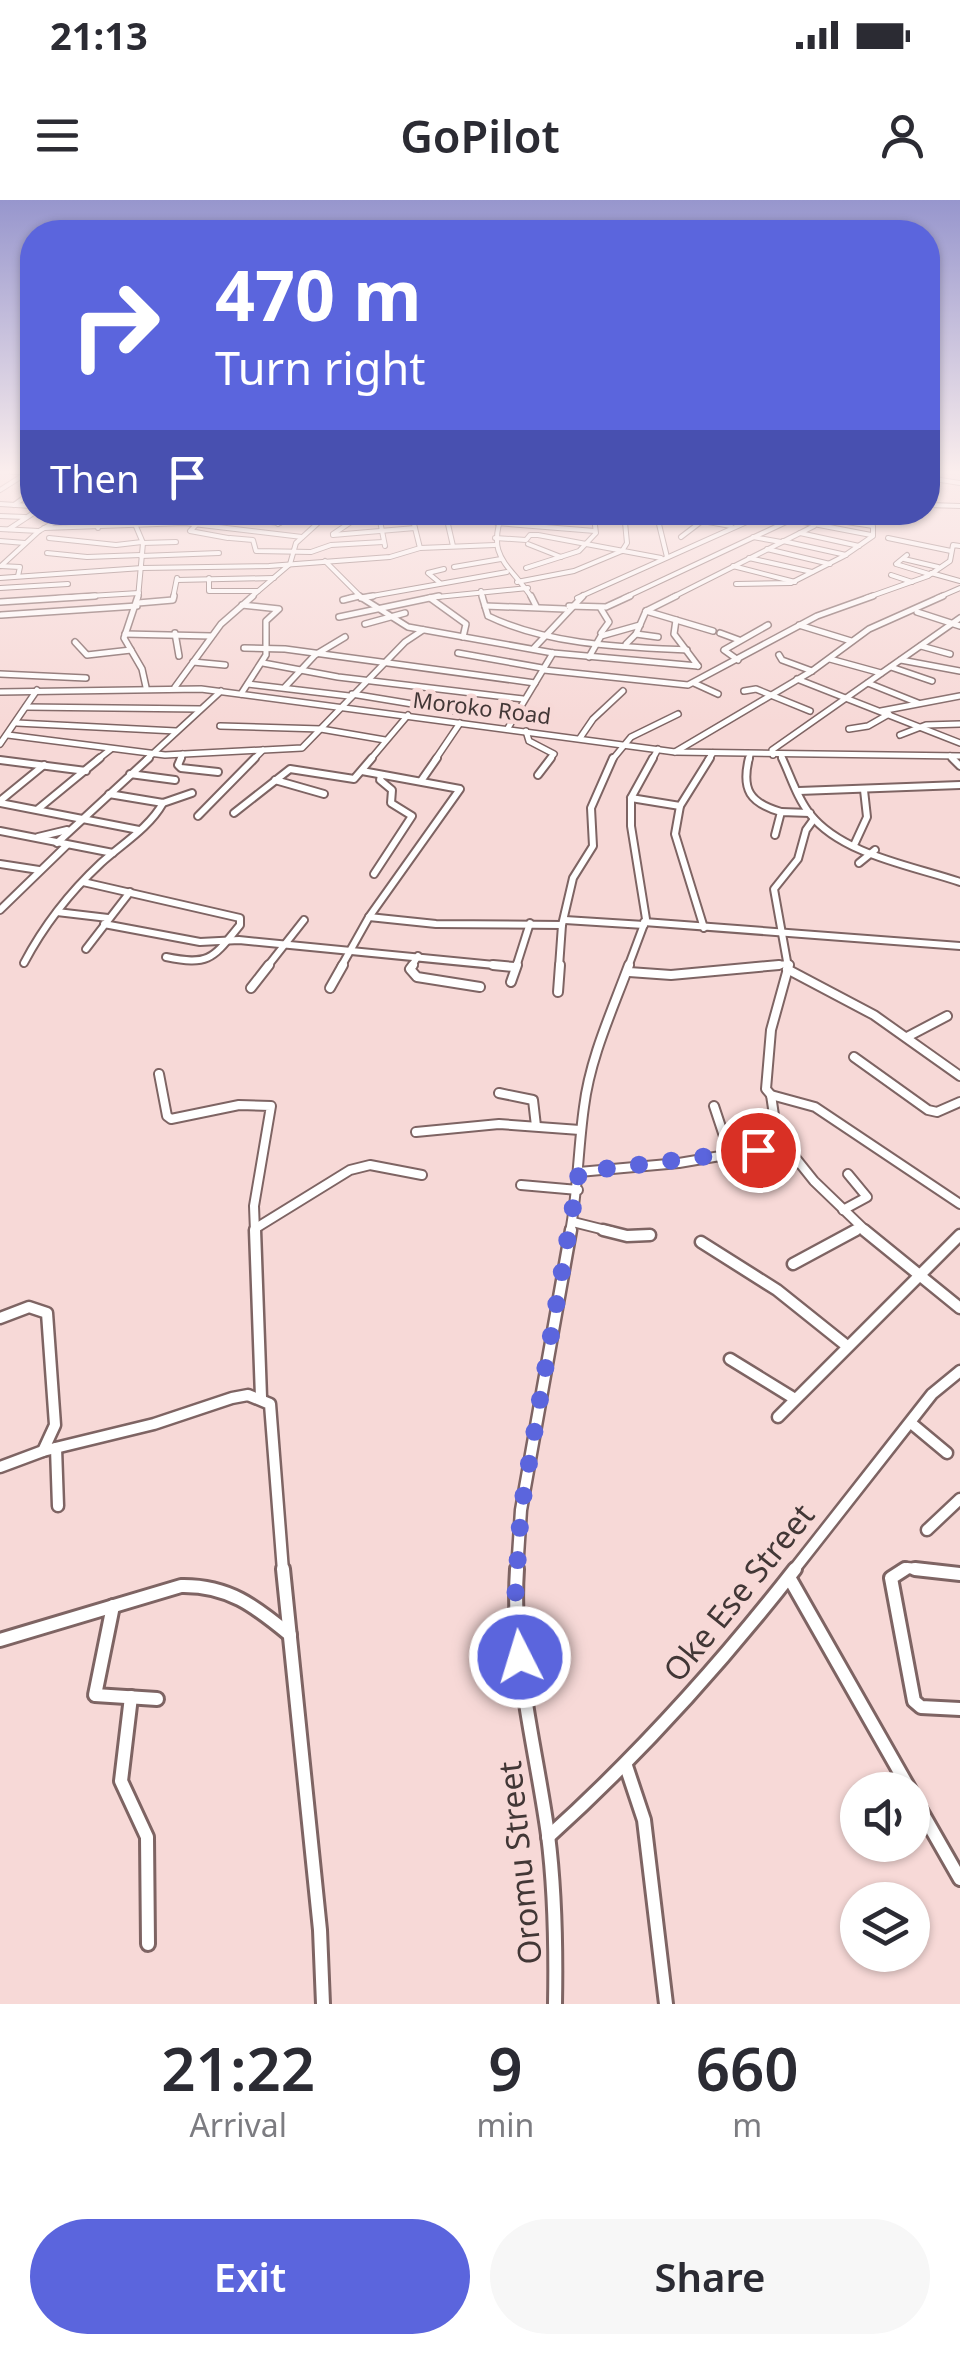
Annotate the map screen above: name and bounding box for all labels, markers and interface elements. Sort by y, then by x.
text: 21:13 [50,9,148,61]
text: GoPilot [400,105,560,166]
icon: menu [30,108,85,163]
icon: person [875,108,930,163]
text: 470 m [215,246,422,342]
icon: right [50,260,180,390]
text: Turn right [215,337,426,398]
icon: arrive [160,450,215,505]
text: Then [50,452,140,504]
street label: Moroko Road [411,684,553,730]
pin [716,1108,801,1193]
icon: arrive [731,1123,786,1178]
street label: Oke Ese Street [653,1494,823,1690]
position arrow [468,1605,572,1709]
street label: Oromu Street [487,1759,551,1967]
map controls [840,1772,930,1972]
button: sound [840,1772,930,1862]
button: layers [840,1882,930,1972]
text: 21:22 [161,2027,315,2109]
text: 9 [488,2027,523,2109]
text: 660 [696,2027,799,2109]
text: Arrival [189,2103,287,2146]
text: min [476,2103,534,2146]
text: m [732,2103,762,2146]
button: Exit [30,2219,470,2334]
button: Share [490,2219,930,2334]

